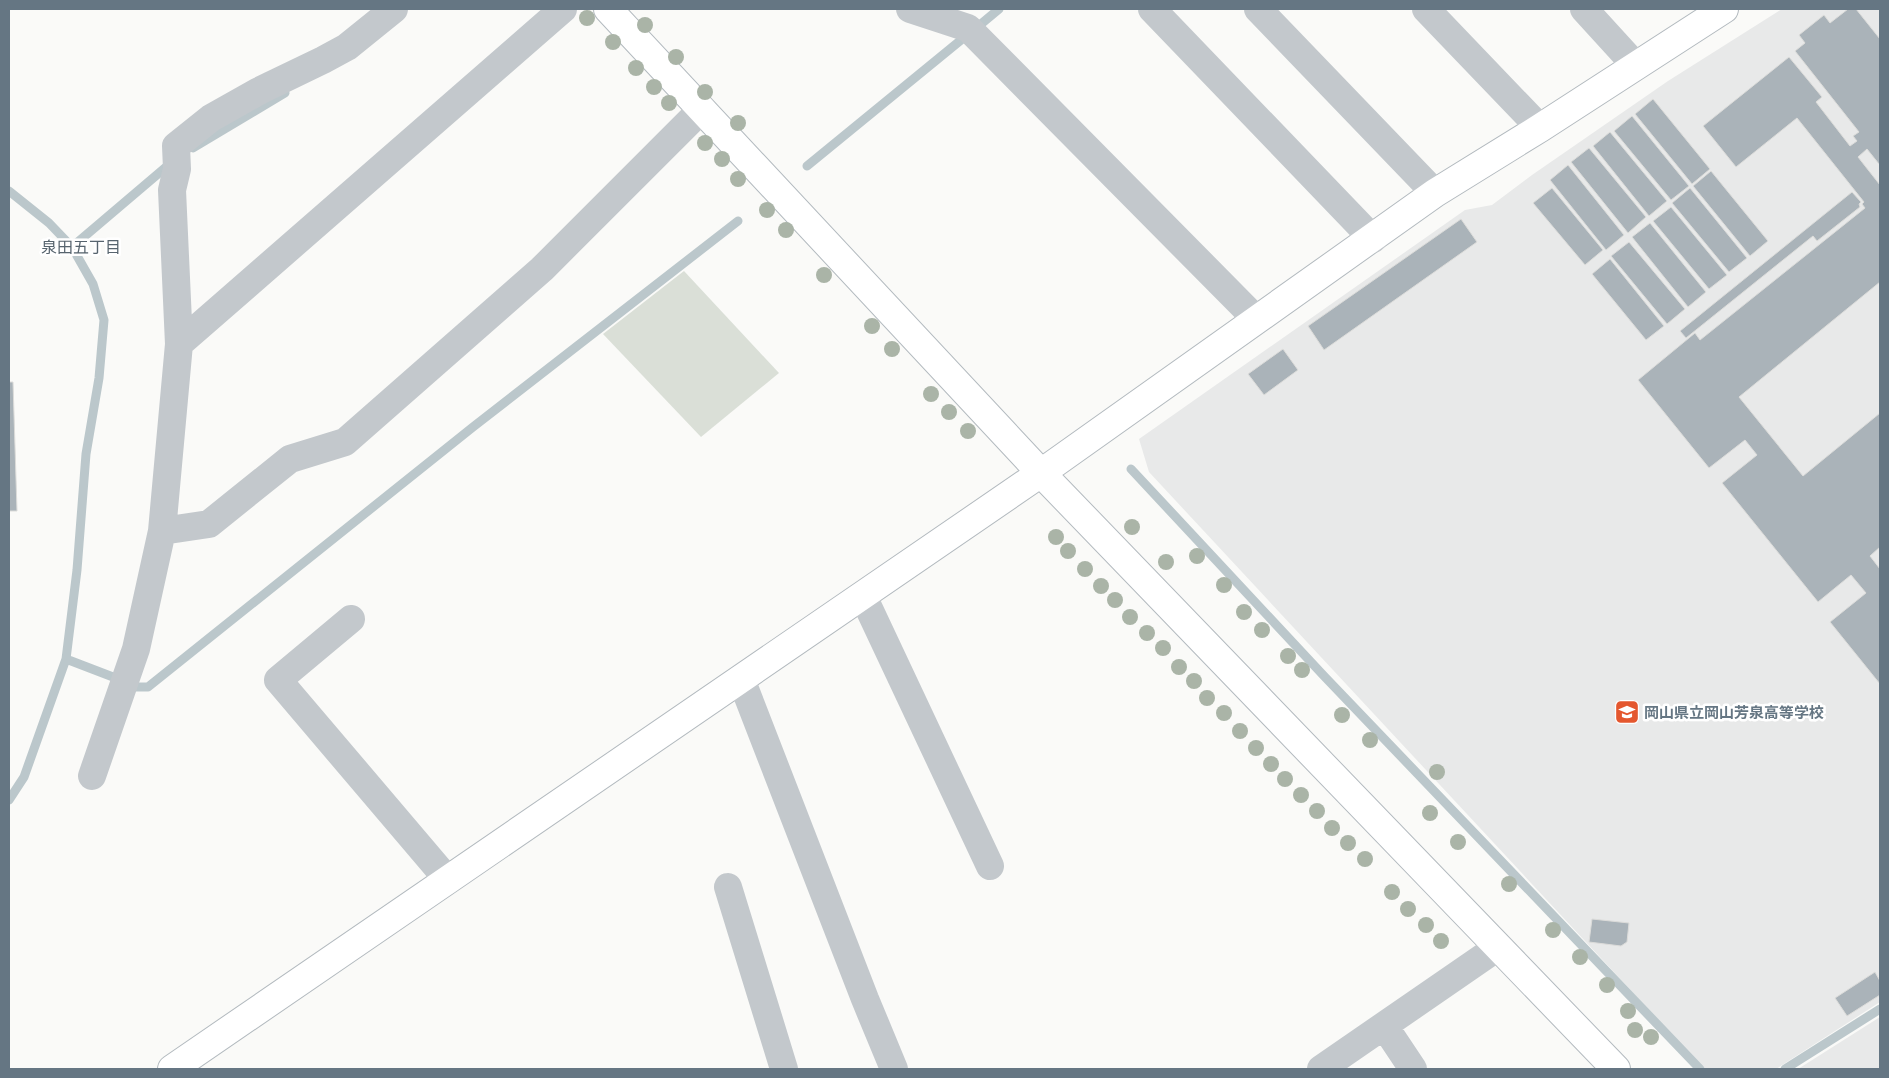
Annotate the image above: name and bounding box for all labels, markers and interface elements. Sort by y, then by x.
district label: 泉田五丁目 [41,235,121,259]
school or university icon: 岡山県立岡山芳泉高等学校 [1614,699,1640,725]
place label: 岡山県立岡山芳泉高等学校 [1644,701,1824,724]

